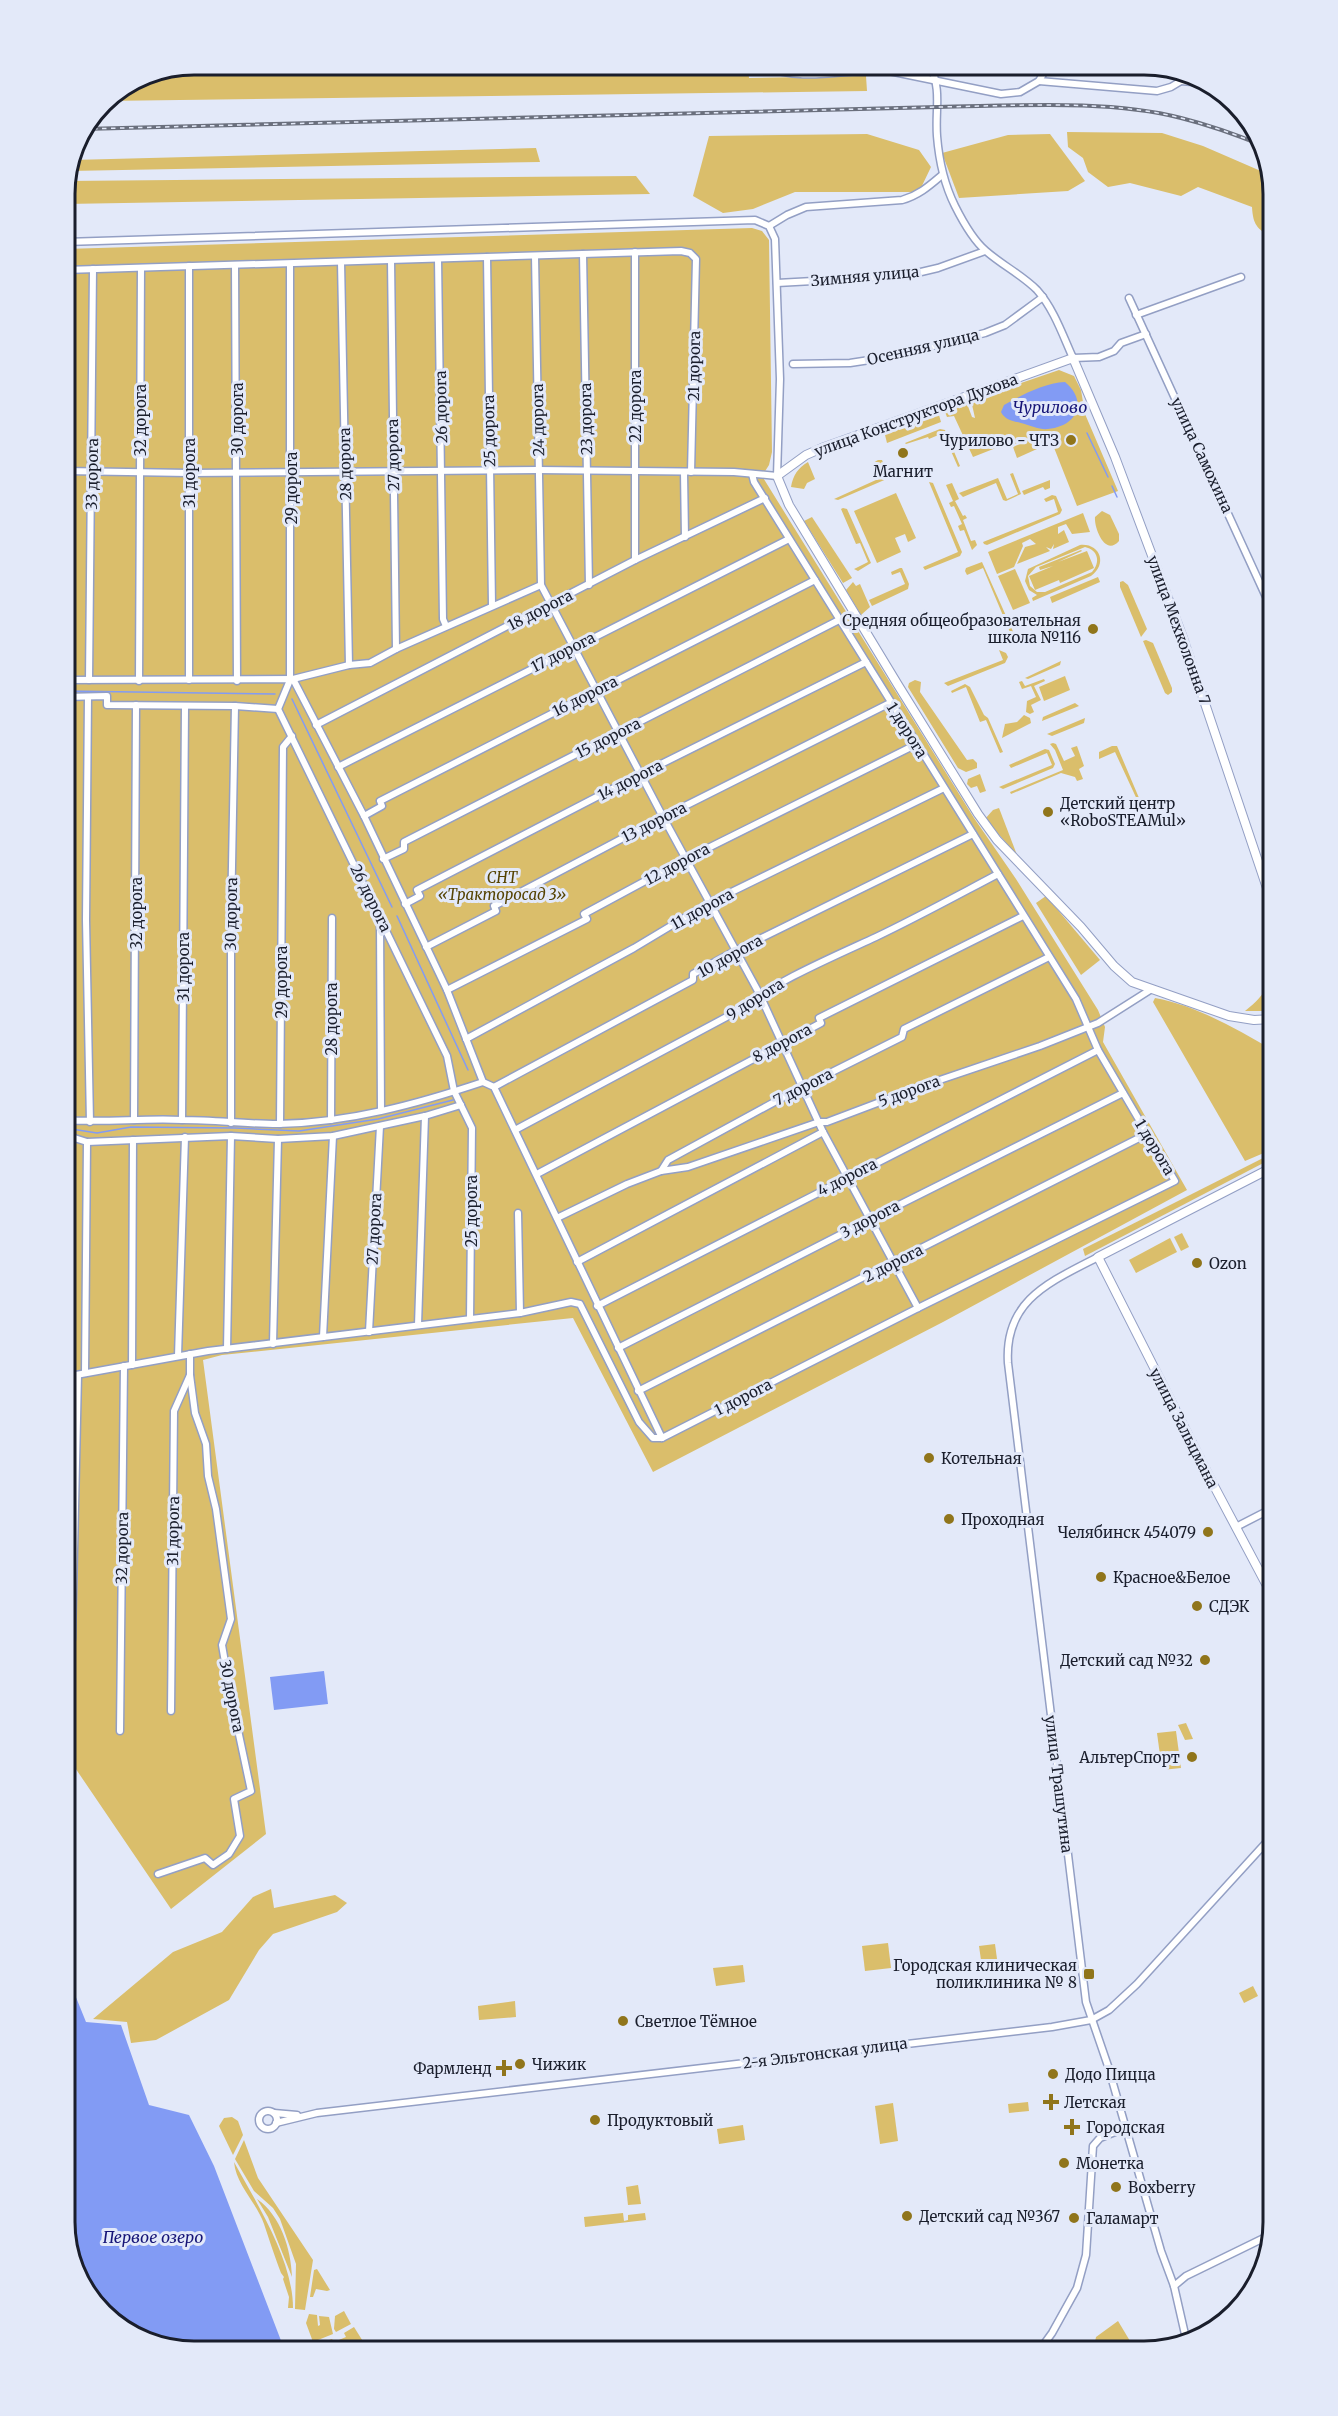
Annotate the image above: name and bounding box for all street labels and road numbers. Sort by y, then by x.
street label: Зимняя улица [810,262,920,290]
street label: Осенняя улица [865,325,981,369]
street label: 21 дорога [684,331,704,401]
street label: улица Конструктора Духова [812,369,1020,461]
street label: 26 дорога [431,370,451,444]
street label: 22 дорога [626,370,645,442]
street label: 30 дорога [228,382,247,456]
street label: 24 дорога [528,383,548,457]
street label: 23 дорога [576,383,596,455]
street label: 32 дорога [131,384,150,456]
street label: улица Самохина [1167,394,1237,516]
street label: 25 дорога [479,395,499,467]
street label: 27 дорога [383,419,403,491]
street label: 28 дорога [335,427,355,501]
street label: 33 дорога [82,438,102,510]
street label: 31 дорога [180,438,199,508]
street label: 29 дорога [282,452,301,524]
street label: улица Мехколонна 7 [1143,553,1215,707]
street label: 18 дорога [504,586,576,634]
street label: 17 дорога [528,628,598,676]
street label: 16 дорога [549,672,621,720]
street label: 1 дорога [883,699,931,761]
street label: 15 дорога [572,714,644,762]
street label: 14 дорога [594,756,666,804]
street label: 13 дорога [618,798,690,846]
street label: 12 дорога [641,839,713,889]
street label: 26 дорога [346,861,396,935]
street label: 32 дорога [127,877,146,949]
street label: 30 дорога [221,877,241,951]
street label: 11 дорога [668,884,736,934]
street label: 10 дорога [694,930,766,982]
street label: 31 дорога [174,932,193,1002]
street label: 29 дорога [272,946,291,1018]
street label: 9 дорога [723,974,787,1024]
street label: 28 дорога [322,983,341,1055]
street label: 8 дорога [749,1020,815,1066]
street label: 7 дорога [770,1064,836,1110]
street label: 5 дорога [876,1071,942,1111]
street label: 1 дорога [1131,1116,1179,1178]
street label: 4 дорога [814,1154,880,1200]
street label: 25 дорога [462,1175,481,1247]
street label: 27 дорога [363,1192,385,1266]
street label: 3 дорога [837,1196,903,1242]
street label: 2 дорога [860,1240,926,1286]
street label: улица Зальцмана [1145,1365,1223,1491]
street label: 1 дорога [711,1374,775,1420]
street label: 31 дорога [163,1496,183,1566]
street label: 32 дорога [112,1512,132,1584]
street label: 30 дорога [216,1658,248,1734]
street label: улица Трашутина [1041,1714,1077,1854]
street label: 2-я Эльтонская улица [742,2033,908,2073]

